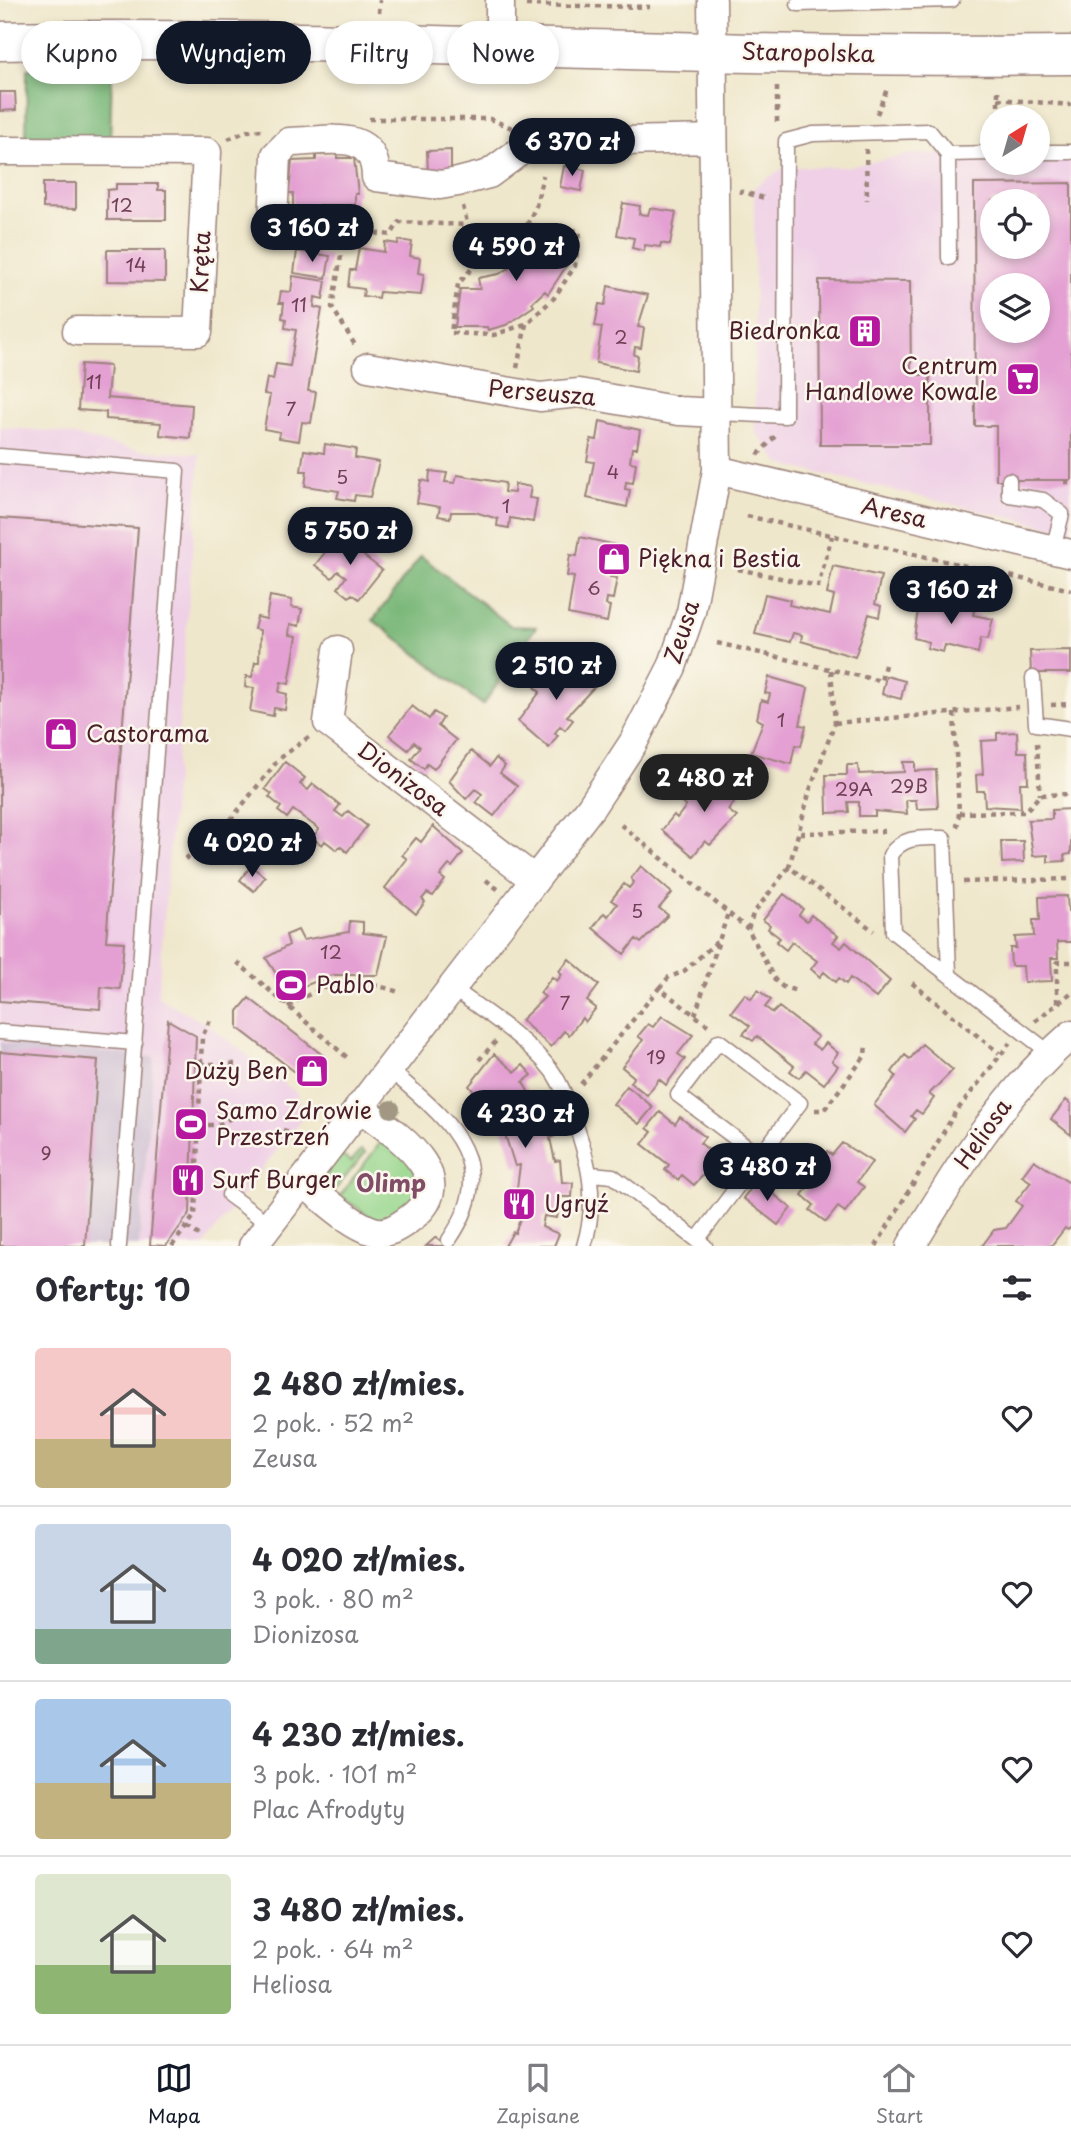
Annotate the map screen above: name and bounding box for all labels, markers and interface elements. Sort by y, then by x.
chip: Kupno [21,21,142,84]
chip: Wynajem [156,21,311,84]
chip: Filtry [325,21,433,84]
chip: Nowe [447,21,559,84]
street label: Staropolska [741,33,876,70]
north arrow [980,105,1050,175]
map controls [980,105,1050,343]
pin: 6 370 zł [500,118,644,178]
text: 6 370 zł [525,123,619,158]
button: locate [980,189,1050,259]
house number: 12 [111,190,133,218]
pin: 3 160 zł [240,204,384,264]
text: 3 160 zł [267,209,357,244]
pin: 4 590 zł [444,224,588,283]
text: 4 590 zł [469,228,563,263]
street label: Kręta [180,229,219,294]
house number: 14 [125,250,147,278]
button: layers [980,273,1050,343]
house number: 11 [291,290,307,318]
place label: Biedronka [728,312,841,347]
building icon: Biedronka [846,312,884,350]
house number: 2 [614,322,628,350]
place label: Centrum Handlowe Kowale [805,347,998,408]
supermarket icon: Centrum Handlowe Kowale [1004,360,1042,398]
house number: 11 [86,367,102,395]
street label: Perseusza [487,369,598,414]
house number: 7 [286,394,297,422]
house number: 4 [607,457,619,485]
house number: 5 [336,462,348,490]
street label: Aresa [858,487,931,536]
house number: 1 [502,491,510,519]
pin: 5 750 zł [278,508,422,567]
text: 5 750 zł [304,512,396,547]
shop icon: Piękna i Bestia [595,540,633,578]
place label: Piękna i Bestia [638,540,800,575]
pin: 3 160 zł [879,566,1023,626]
text: 3 160 zł [906,571,996,606]
house number: 6 [587,573,601,601]
street label: Zeusa [654,595,707,668]
pin: 2 510 zł [484,642,628,702]
text: 2 510 zł [511,647,601,682]
house number: 1 [777,705,785,733]
shop icon: Castorama [42,715,80,753]
place label: Castorama [86,715,209,750]
street label: Dionizosa [351,732,458,824]
pin: 2 480 zł [632,754,776,814]
text: 2 480 zł [656,759,752,794]
house number: 29B [890,771,928,799]
house number: 29A [835,774,873,802]
pin: 4 020 zł [180,820,324,879]
text: 4 020 zł [204,824,300,859]
house number: 5 [631,896,643,924]
house number: 12 [320,937,342,965]
sports icon: Pablo [272,966,310,1004]
place label: Pablo [316,966,375,1001]
house number: 7 [560,988,571,1016]
house number: 19 [646,1042,666,1070]
place label: Duży Ben [184,1052,288,1087]
shop icon: Duży Ben [293,1052,331,1090]
pin: 4 230 zł [453,1090,597,1150]
street label: Heliosa [945,1090,1019,1176]
place label: Samo Zdrowie Przestrzeń [216,1092,372,1153]
text: 4 230 zł [477,1095,573,1130]
sports icon: Samo Zdrowie Przestrzeń [172,1105,210,1143]
house number: 9 [40,1138,52,1166]
pin: 3 480 zł [695,1144,839,1203]
text: 3 480 zł [719,1148,815,1183]
restaurant icon: Surf Burger [169,1161,207,1199]
place label: Surf Burger [212,1161,341,1196]
district label: Olimp [356,1164,426,1200]
restaurant icon: Ugryź [500,1185,538,1223]
place label: Ugryź [544,1185,609,1220]
text: Oferty: 10 [35,1266,190,1311]
icon: filters [998,1269,1036,1307]
text: 2 480 zł/mies. [252,1360,465,1405]
icon: home [91,1376,175,1460]
icon: heart [998,1399,1036,1437]
text: 2 pok. · 52 m² [252,1405,414,1440]
text: Zeusa [252,1440,317,1475]
text: 4 020 zł/mies. [252,1536,466,1581]
icon: home [91,1552,175,1636]
icon: heart [998,1575,1036,1613]
text: 3 pok. · 80 m² [252,1581,414,1616]
text: Dionizosa [252,1616,359,1651]
text: 4 230 zł/mies. [252,1711,464,1756]
icon: home [91,1727,175,1811]
icon: heart [998,1750,1036,1788]
text: 3 pok. · 101 m² [252,1756,417,1791]
text: Plac Afrodyty [252,1791,405,1826]
text: 3 480 zł/mies. [252,1886,465,1931]
icon: home [91,1902,175,1986]
icon: heart [998,1925,1036,1963]
text: 2 pok. · 64 m² [252,1931,414,1966]
text: Heliosa [252,1966,332,2001]
tab: Mapa [148,2059,200,2129]
tab: Zapisane [496,2059,580,2129]
tab: Start [876,2059,923,2129]

